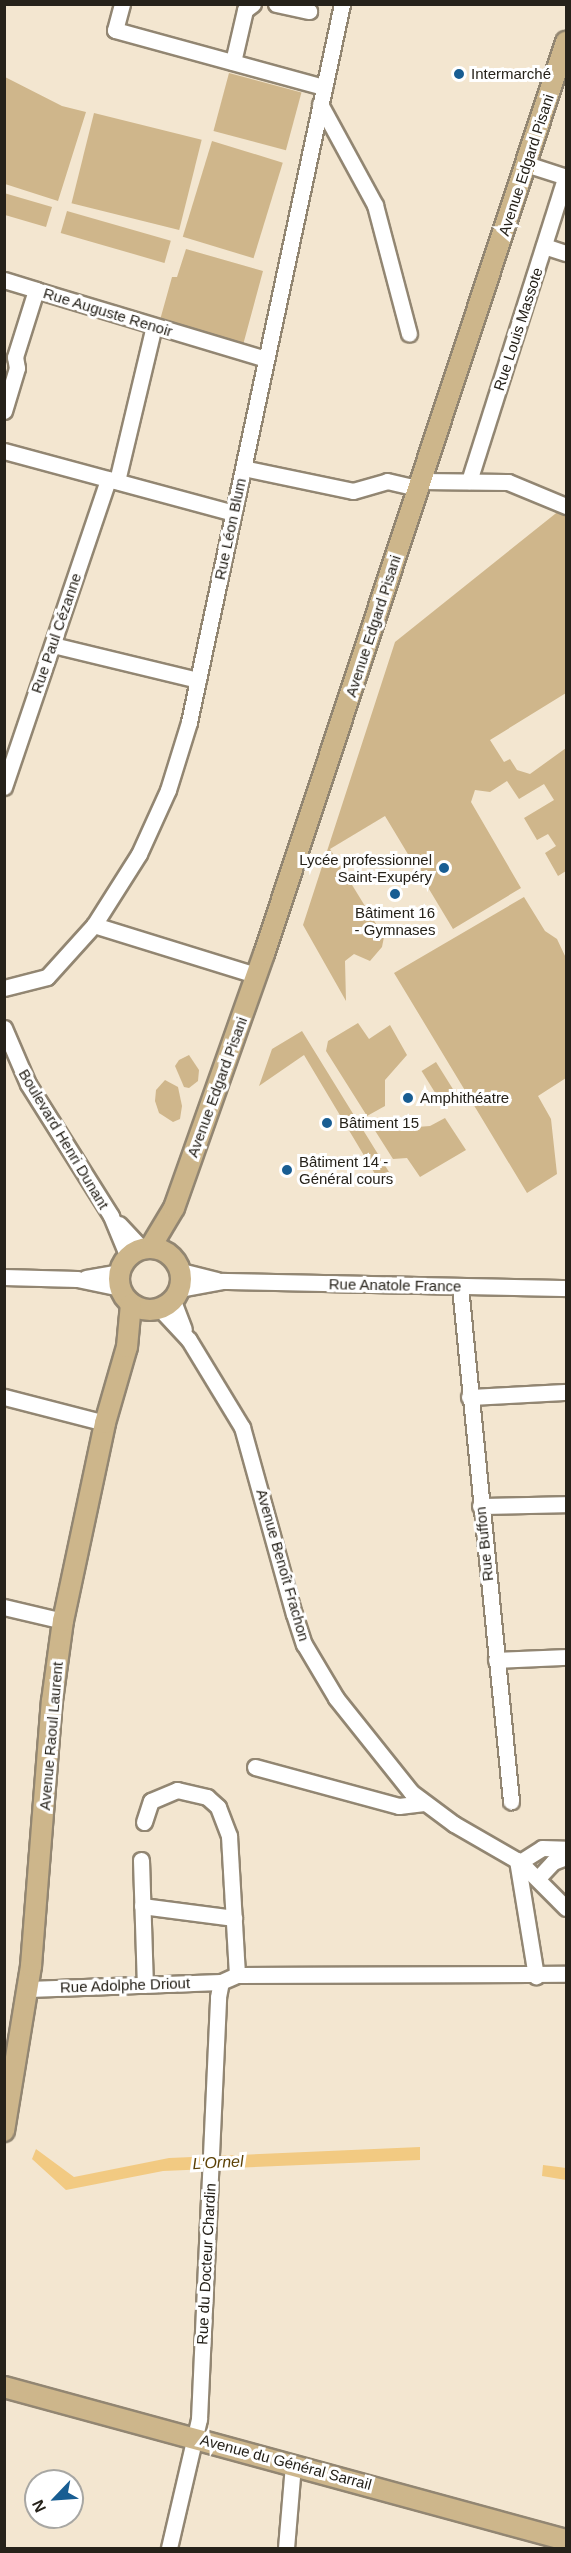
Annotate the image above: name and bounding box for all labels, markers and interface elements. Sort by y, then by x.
place label: Intermarché [471,65,551,83]
marker: Intermarché [452,67,466,81]
street label: Avenue Edgard Pisani [495,92,557,238]
street label: Rue Louis Massote [490,265,546,393]
street label: Rue Auguste Renoir [41,284,175,340]
street label: Rue Léon Blum [210,477,250,581]
street label: Avenue Edgard Pisani [342,553,404,699]
street label: Rue Paul Cézanne [27,571,85,695]
place label: Lycée professionnel Saint-Exupéry [299,850,432,885]
marker: Lycée professionnel Saint-Exupéry [437,861,451,875]
marker: Bâtiment 16 - Gymnases [388,887,402,901]
place label: Bâtiment 16 - Gymnases [355,903,435,938]
street label: Avenue Edgard Pisani [183,1014,251,1160]
street label: Boulevard Henri Dunant [15,1066,113,1212]
place label: Amphithéatre [420,1089,509,1107]
marker: Amphithéatre [401,1091,415,1105]
place label: Bâtiment 15 [339,1114,419,1132]
marker: Bâtiment 15 [320,1116,334,1130]
place label: Bâtiment 14 - Général cours [299,1152,393,1187]
marker: Bâtiment 14 - Général cours [280,1163,294,1177]
street label: Rue Anatole France [328,1275,462,1295]
street label: Avenue Benoît Frachon [253,1487,313,1643]
street label: Rue Buffon [471,1506,497,1582]
street label: Avenue Raoul Laurent [36,1661,66,1811]
street label: Rue Adolphe Driout [59,1974,191,1996]
water label: L'Ornel [192,2152,244,2174]
street label: Rue du Docteur Chardin [193,2183,219,2345]
street label: Avenue du Général Sarrail [198,2430,374,2494]
north arrow [24,2469,84,2529]
text: N [29,2497,49,2515]

